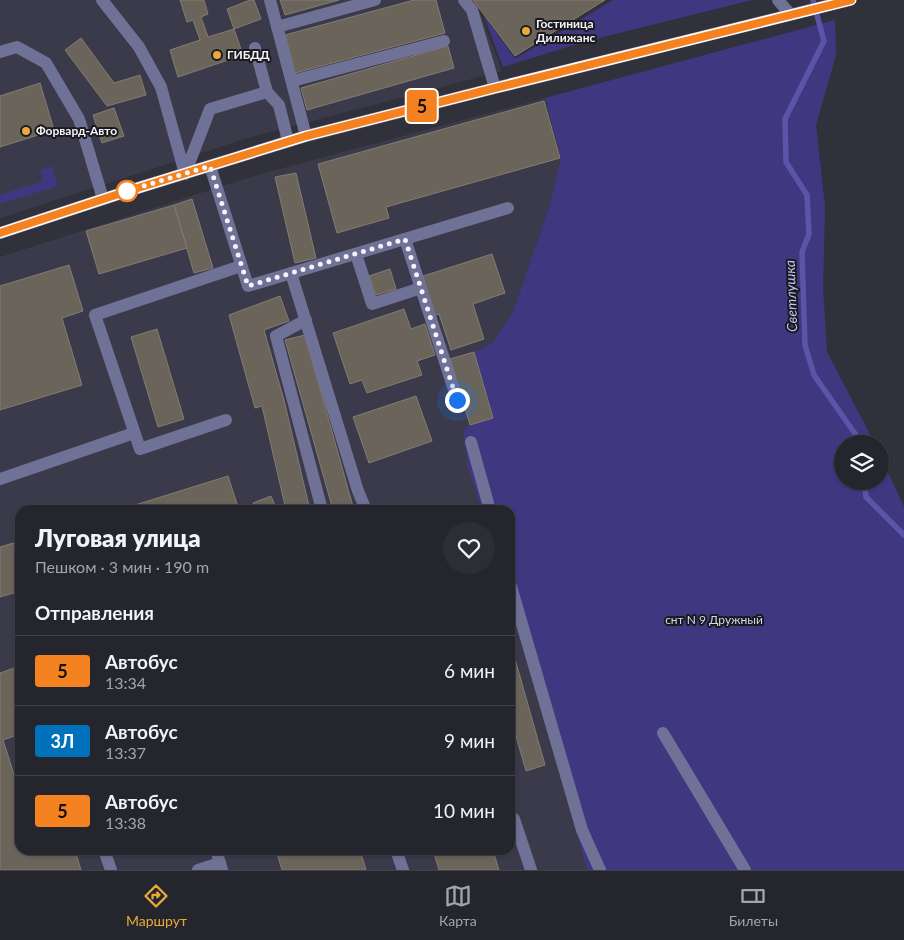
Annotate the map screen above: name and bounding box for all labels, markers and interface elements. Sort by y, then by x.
place label: Гостиница Дилижанс [536,16,595,45]
marker: Гостиница Дилижанс [520,25,532,37]
place label: ГИБДД [227,47,270,62]
marker: ГИБДД [211,49,223,61]
line badge: 5 [406,90,438,122]
text: 5 [417,95,427,117]
place label: Форвард-Авто [36,123,117,138]
marker: Форвард-Авто [20,125,32,137]
unlabelled marker [116,180,138,202]
water label: Светлушка [781,260,800,332]
your location [445,388,470,413]
map controls [834,435,889,490]
button: layers [834,435,889,490]
button: heart [443,522,495,574]
text: Луговая улица [35,523,201,552]
text: Пешком · 3 мин · 190 m [35,557,209,576]
text: Отправления [35,601,154,624]
park label: снт N 9 Дружный [665,612,763,627]
text: Автобус [105,650,178,673]
text: 6 мин [444,659,495,682]
text: 5 [57,660,68,682]
text: 13:34 [105,673,146,692]
text: Автобус [105,720,178,743]
text: 9 мин [444,729,495,752]
text: 3Л [51,730,74,752]
text: 13:37 [105,743,146,762]
text: Автобус [105,790,178,813]
text: 10 мин [433,799,495,822]
text: 5 [57,800,68,822]
text: 13:38 [105,813,146,832]
tab: Маршрут [126,882,187,929]
tab: Карта [439,882,477,929]
tab: Билеты [729,882,778,929]

